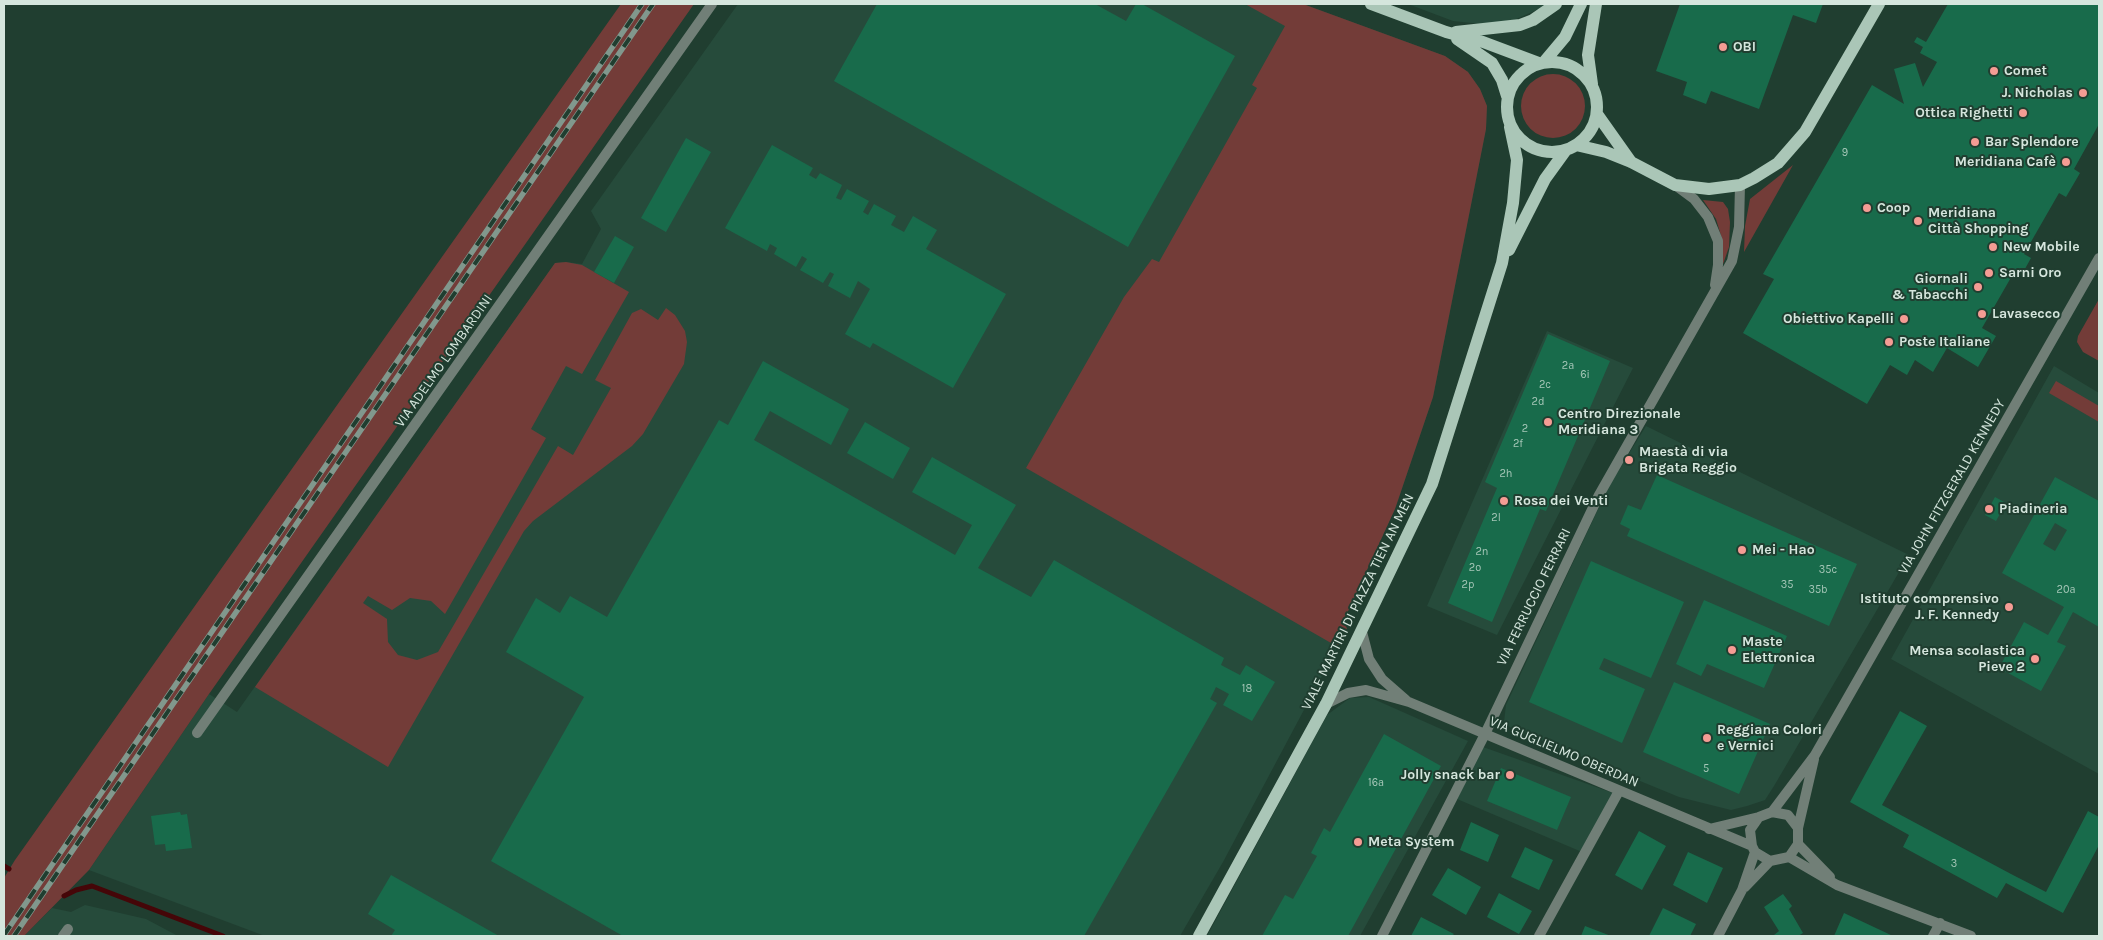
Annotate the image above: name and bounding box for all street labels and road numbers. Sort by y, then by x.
street label: VIA ADELMO LOMBARDINI [392,291,496,431]
street label: VIA JOHN FITZGERALD KENNEDY [1895,397,2009,577]
street label: VIALE MARTIRI DI PIAZZA TIEN AN MEN [1298,491,1418,713]
street label: VIA FERRUCCIO FERRARI [1493,525,1575,669]
street label: VIA GUGLIELMO OBERDAN [1487,713,1641,791]

